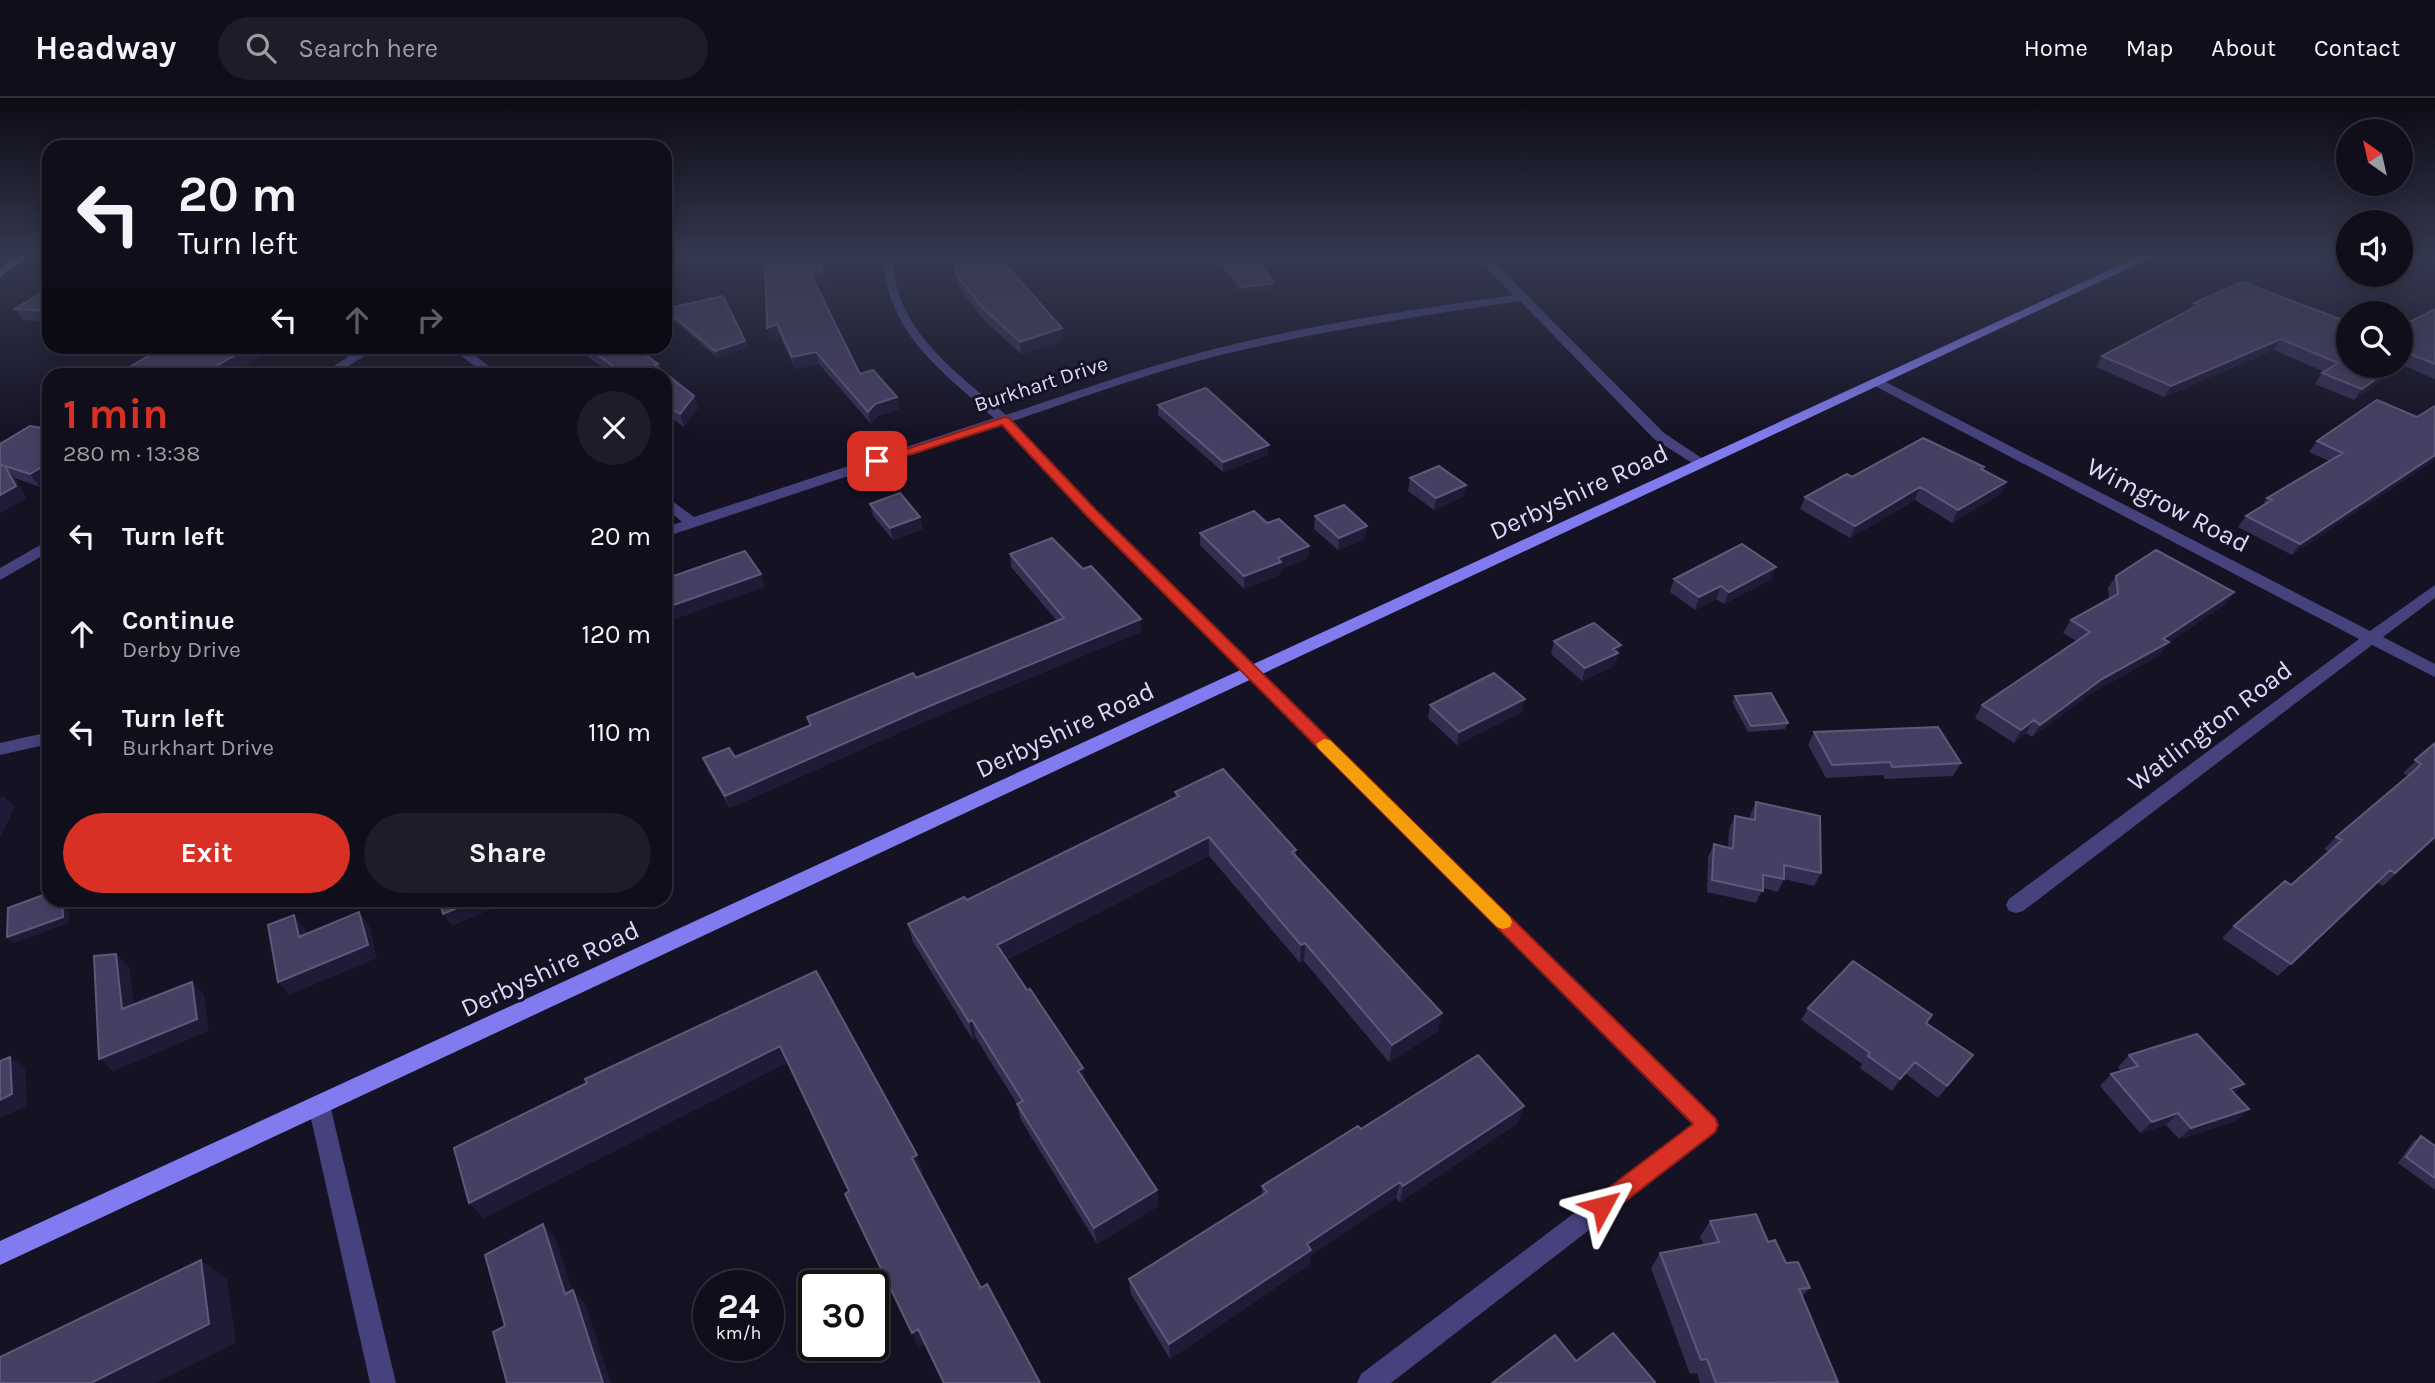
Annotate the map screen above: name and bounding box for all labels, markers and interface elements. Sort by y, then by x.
search box [218,17,708,80]
text: Headway [35,29,176,67]
icon: search [242,29,280,67]
text: Search here [298,33,438,64]
text: Home [2024,34,2088,62]
text: Map [2126,34,2173,62]
text: About [2211,34,2276,62]
text: Contact [2314,34,2400,62]
north arrow [2336,119,2413,196]
map controls [2336,119,2413,378]
text: 20 m [178,166,298,223]
icon: left [63,168,154,259]
button: sound [2336,210,2413,287]
text: Turn left [178,225,298,262]
icon: left [265,301,303,339]
icon: ahead [338,301,376,339]
icon: right [411,301,449,339]
button: search [2336,301,2413,378]
street label: Burkhart Drive [971,351,1111,417]
text: 1 min [63,389,168,439]
button: close [577,391,651,465]
pin [847,431,907,491]
street label: Derbyshire Road [1485,437,1673,547]
text: 280 m · 13:38 [63,440,200,467]
icon: arrive [858,442,896,480]
street label: Wimgrow Road [2081,451,2255,559]
icon: left [63,517,101,555]
text: Turn left [122,521,224,552]
text: 20 m [590,521,651,552]
text: Continue [122,605,234,636]
icon: ahead [63,615,101,653]
text: 120 m [581,619,651,650]
text: Derby Drive [122,636,241,663]
street label: Watlington Road [2122,654,2298,798]
street label: Derbyshire Road [971,675,1159,785]
text: Turn left [122,703,224,734]
icon: left [63,713,101,751]
text: 110 m [588,717,651,748]
text: Burkhart Drive [122,734,274,761]
button: Exit [63,813,350,893]
button: Share [364,813,651,893]
street label: Derbyshire Road [456,914,644,1024]
position arrow [1565,1169,1639,1243]
speed limit sign: 30 [798,1270,889,1361]
text: 24 [718,1286,760,1327]
text: km/h [716,1322,761,1344]

